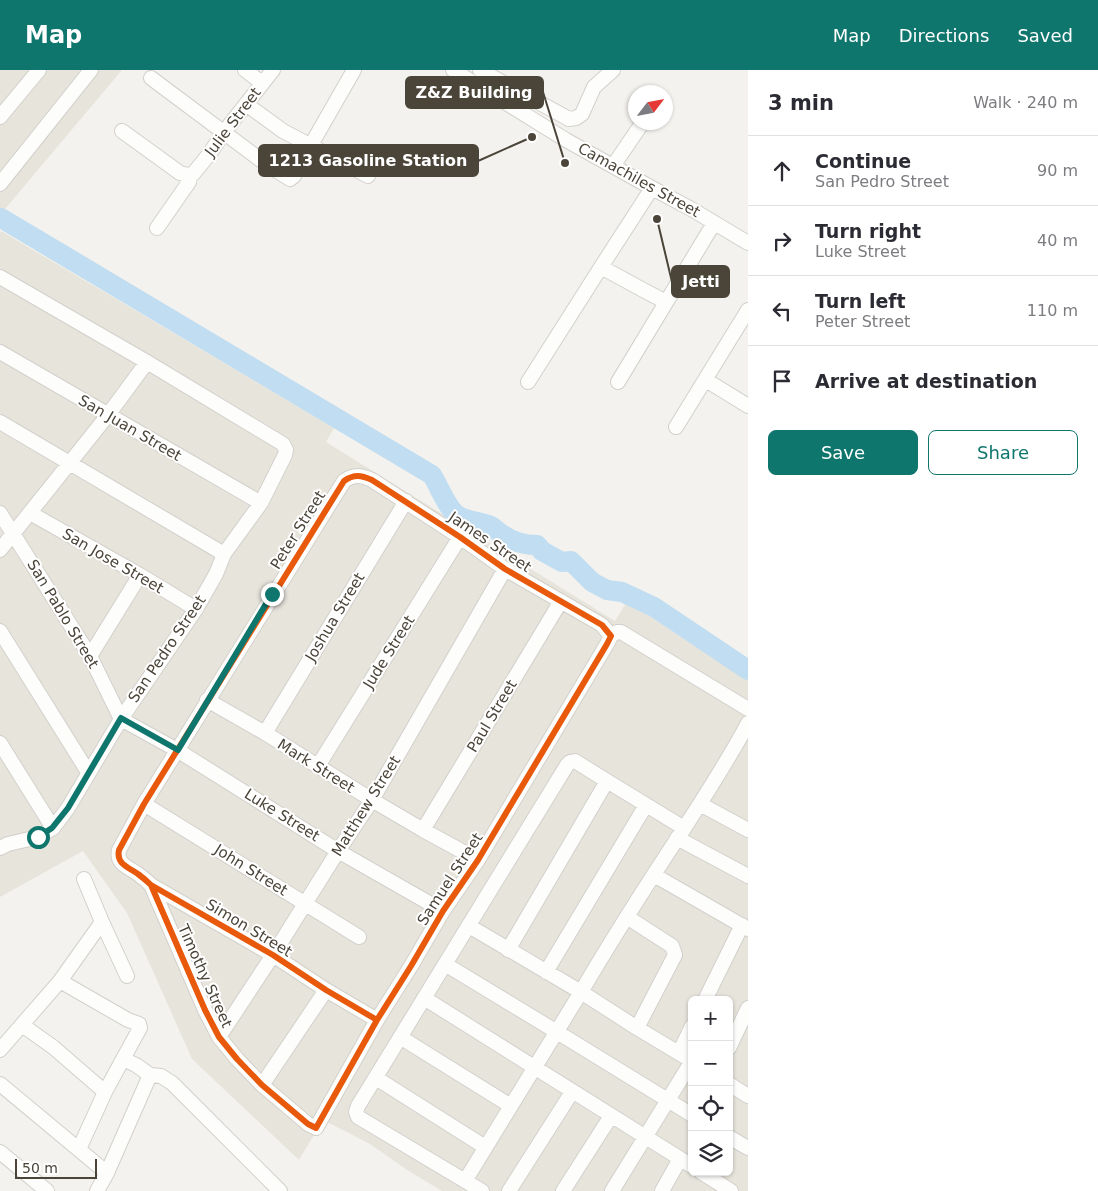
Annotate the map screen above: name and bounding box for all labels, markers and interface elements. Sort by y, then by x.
text: Map [25,21,82,49]
text: Map [833,25,871,46]
text: Directions [899,25,989,46]
text: Saved [1017,25,1073,46]
callout: Z&Z Building [406,77,543,108]
text: Z&Z Building [415,83,533,102]
street label: Julie Street [201,84,265,161]
north arrow [628,85,673,130]
text: 3 min [768,91,834,115]
text: Walk · 240 m [973,93,1078,112]
street label: Camachiles Street [575,139,703,221]
callout: 1213 Gasoline Station [259,145,478,176]
text: Continue [815,150,911,172]
text: 1213 Gasoline Station [269,151,467,170]
icon: ahead [768,157,796,185]
text: 90 m [1037,161,1078,180]
text: San Pedro Street [815,172,949,191]
text: Turn right [815,220,921,242]
icon: right [768,227,796,255]
text: 40 m [1037,231,1078,250]
text: Luke Street [815,242,906,261]
callout: Jetti [672,266,729,297]
text: Jetti [681,272,720,291]
text: Turn left [815,290,906,312]
icon: left [768,297,796,325]
text: 110 m [1027,301,1078,320]
text: Peter Street [815,312,910,331]
icon: arrive [768,367,796,395]
text: Arrive at destination [815,370,1037,392]
street label: San Juan Street [75,391,185,465]
button: Save [768,430,918,475]
button: Share [928,430,1078,475]
street label: Peter Street [267,487,329,573]
street label: James Street [444,507,535,576]
street label: San Jose Street [59,525,167,597]
street label: San Pablo Street [23,556,103,672]
street label: Joshua Street [301,569,369,665]
route end [261,583,284,606]
street label: San Pedro Street [124,592,210,706]
street label: Jude Street [359,612,419,693]
street label: Paul Street [463,676,521,756]
street label: Mark Street [274,735,358,797]
street label: Matthew Street [328,752,404,860]
street label: Luke Street [241,785,323,845]
route start [27,826,50,849]
street label: Samuel Street [413,829,487,929]
street label: John Street [210,840,291,900]
street label: Simon Street [203,895,295,961]
street label: Timothy Street [174,921,236,1031]
map controls [688,996,733,1176]
button: + [688,996,733,1041]
button: − [688,1041,733,1086]
button: locate [688,1086,733,1131]
button: layers [688,1131,733,1176]
scale bar [15,1156,98,1179]
text: 50 m [22,1160,58,1176]

